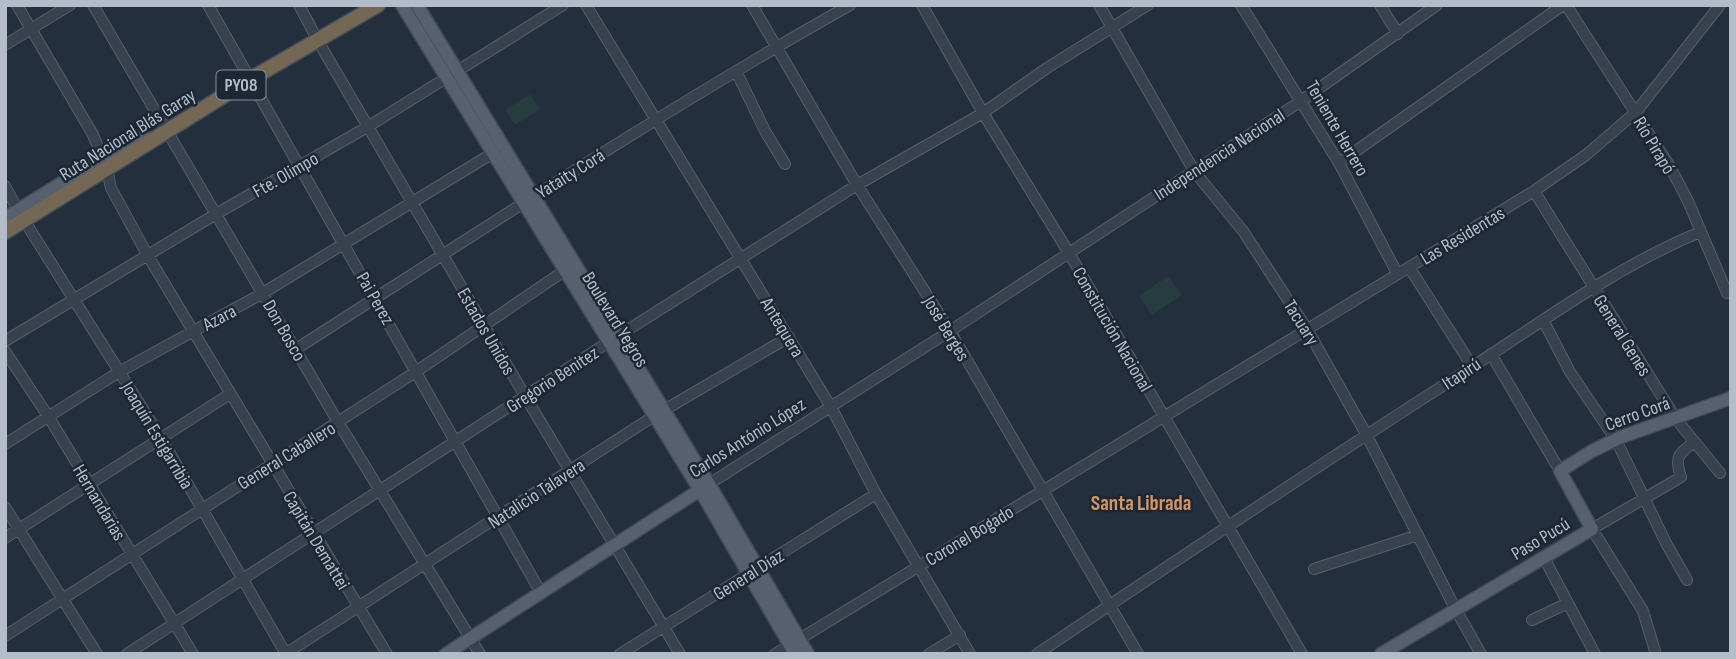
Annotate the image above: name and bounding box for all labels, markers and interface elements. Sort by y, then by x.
road number: PY08 [216,70,266,100]
street label: Teniente Herrero [1300,77,1373,181]
street label: Ruta Nacional Blás Garay [55,84,201,186]
street label: Independencia Nacional [1150,104,1290,206]
street label: Río Pirapó [1628,113,1680,179]
street label: Yataity Corá [532,144,609,204]
street label: Fte. Olimpo [249,147,323,203]
street label: Las Residentas [1416,202,1509,270]
street label: Constitución Nacional [1067,263,1157,396]
street label: Pai Perez [351,268,399,329]
street label: Boulevard Yegros [576,268,653,372]
street label: Estados Unidos [451,284,520,380]
street label: José Berges [917,291,974,366]
street label: General Genes [1588,291,1656,381]
street label: Antequera [754,293,809,362]
street label: Don Bosco [257,296,310,365]
street label: Tacuary [1278,296,1324,350]
street label: Azara [198,300,241,337]
street label: Gregorio Benitez [502,342,603,419]
street label: Itapirú [1438,353,1486,395]
street label: Joaquín Estigarribia [115,377,198,494]
street label: Cerro Corá [1602,392,1673,437]
street label: Carlos António López [685,393,810,483]
street label: General Caballero [234,417,340,495]
street label: Natalicio Talavera [484,454,590,534]
street label: Hernandarias [67,461,130,545]
street label: Capitán Demattei [277,487,354,594]
district label: Santa Librada [1091,491,1191,516]
street label: Coronel Bogado [921,501,1018,572]
street label: Paso Pucú [1507,513,1574,566]
street label: General Díaz [709,545,789,606]

